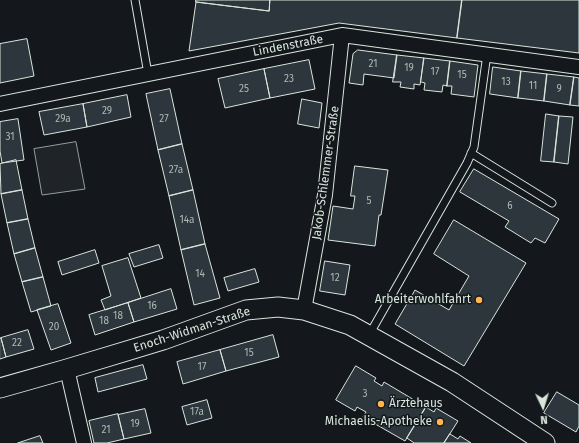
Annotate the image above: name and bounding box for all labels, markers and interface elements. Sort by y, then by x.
street label: Lindenstraße [252,32,324,60]
house number: 21 [368,58,378,70]
house number: 19 [404,62,414,74]
house number: 17 [431,66,439,78]
house number: 15 [457,69,467,81]
house number: 23 [284,73,294,85]
house number: 13 [501,76,511,88]
house number: 11 [529,80,537,92]
house number: 25 [239,83,249,95]
house number: 9 [556,83,562,95]
house number: 29 [102,105,112,117]
street label: Jakob-Schlemmer-Straße [309,105,343,241]
house number: 29a [55,113,71,125]
house number: 27 [159,113,169,125]
house number: 31 [5,131,15,143]
house number: 27a [169,164,183,176]
house number: 5 [366,195,372,207]
house number: 6 [507,200,513,212]
house number: 14a [179,214,195,226]
house number: 14 [195,268,205,280]
house number: 12 [330,272,340,284]
place label: Arbeiterwohlfahrt [375,293,471,307]
marker: Arbeiterwohlfahrt [474,295,484,305]
house number: 16 [147,300,157,312]
street label: Enoch-Widman-Straße [132,304,252,356]
house number: 18 [113,310,123,322]
house number: 18 [99,315,109,327]
house number: 20 [49,321,59,333]
house number: 22 [12,337,22,349]
house number: 15 [244,347,254,359]
house number: 17 [198,361,206,373]
north arrow [523,387,563,427]
house number: 3 [363,388,367,400]
place label: Ärztehaus [389,397,442,411]
marker: Ärztehaus [376,399,386,409]
house number: 17a [190,406,204,418]
text: N [540,413,548,426]
place label: Michaelis-Apotheke [325,415,432,429]
marker: Michaelis-Apotheke [435,417,445,427]
house number: 19 [130,418,140,430]
house number: 21 [101,424,111,436]

